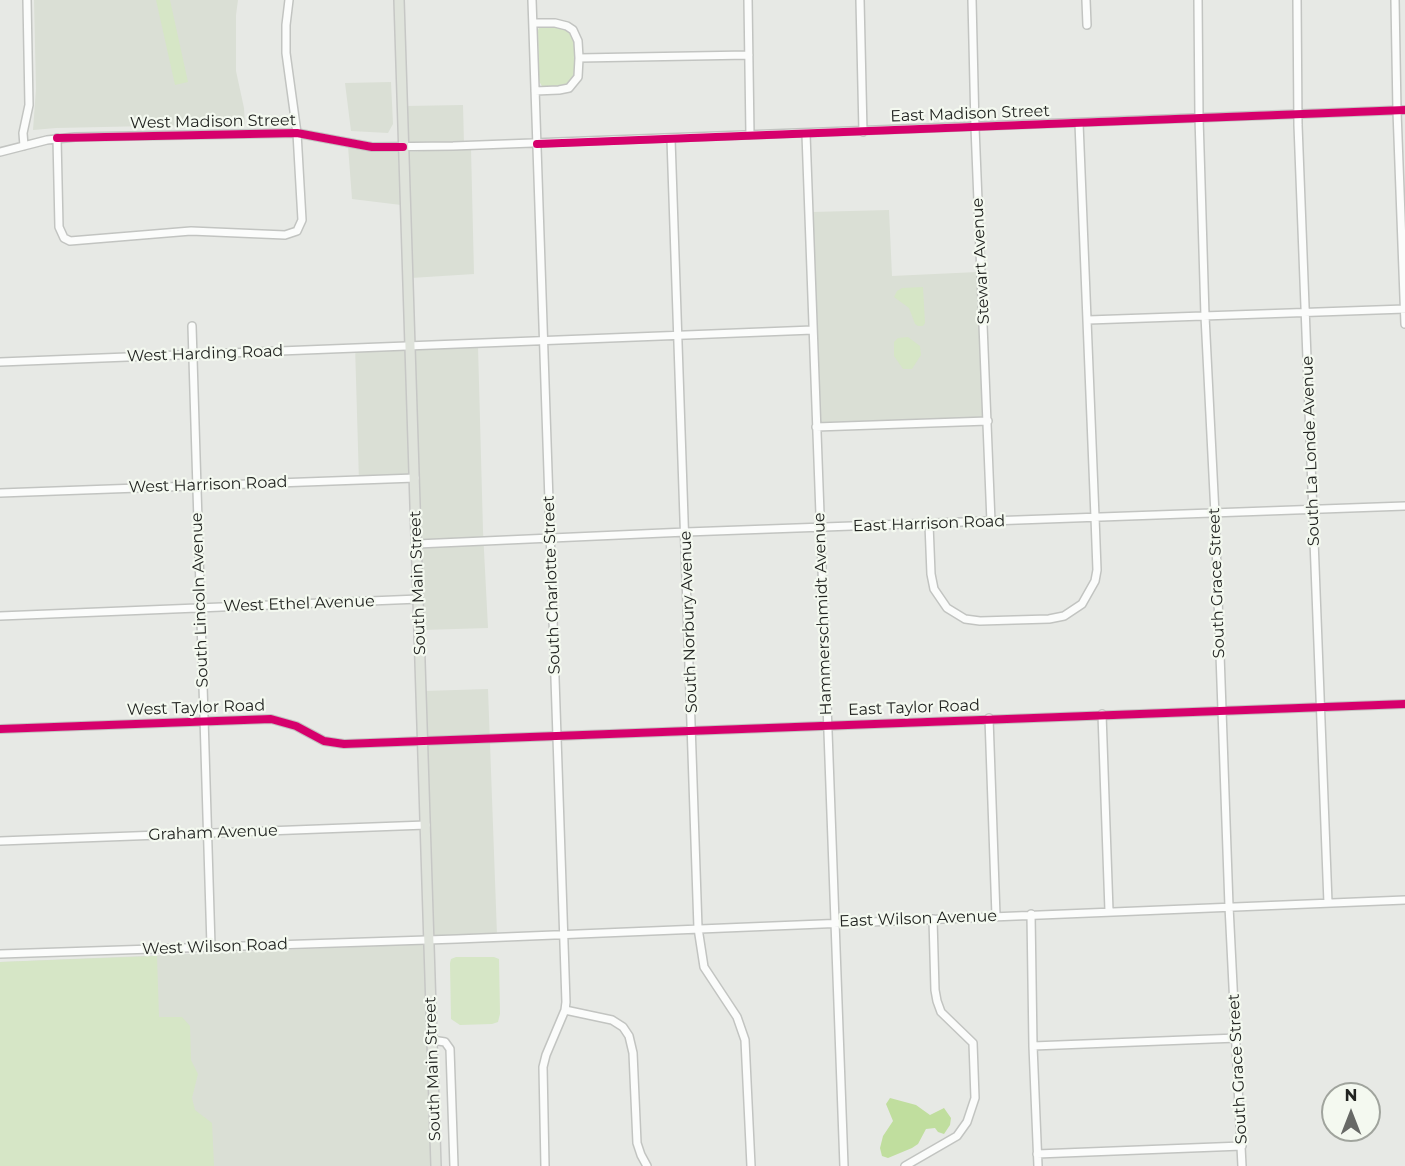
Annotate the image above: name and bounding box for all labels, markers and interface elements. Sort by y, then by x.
street label: East Madison Street [890,102,1050,126]
street label: West Madison Street [130,111,296,133]
street label: Stewart Avenue [968,197,994,325]
street label: West Harding Road [126,342,284,366]
street label: South La Londe Avenue [1298,356,1324,546]
street label: West Harrison Road [128,473,288,497]
street label: South Charlotte Street [539,495,565,675]
street label: South Grace Street [1205,507,1229,659]
street label: South Main Street [406,510,430,656]
street label: South Lincoln Avenue [187,512,213,688]
street label: Hammerschmidt Avenue [810,512,836,716]
street label: East Harrison Road [852,512,1006,536]
street label: South Norbury Avenue [676,530,702,714]
street label: West Ethel Avenue [223,592,375,616]
street label: West Taylor Road [127,696,265,720]
street label: East Taylor Road [848,696,980,720]
street label: Graham Avenue [148,821,278,845]
street label: East Wilson Avenue [839,907,997,931]
street label: West Wilson Road [142,935,288,959]
street label: South Grace Street [1224,993,1252,1145]
street label: South Main Street [421,996,445,1142]
north arrow [1321,1082,1381,1142]
text: N [1345,1086,1357,1105]

